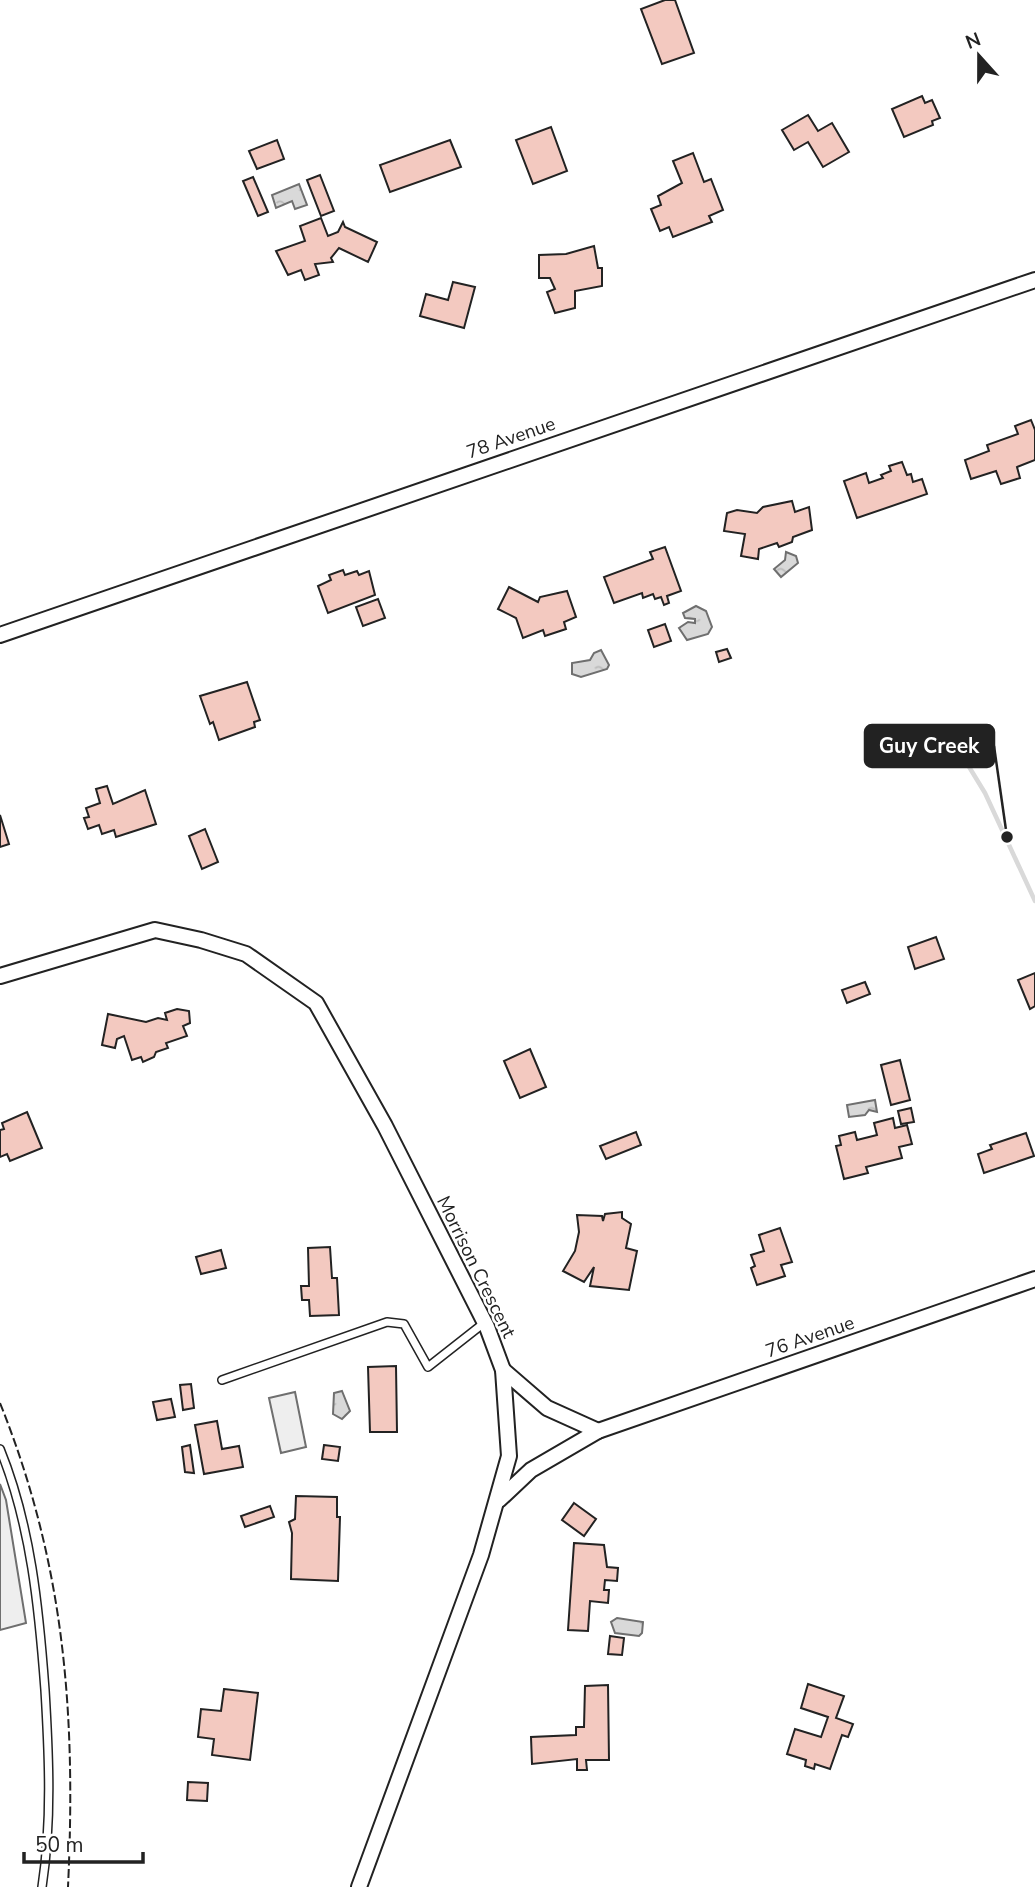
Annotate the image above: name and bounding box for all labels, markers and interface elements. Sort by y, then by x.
north arrow [944,21,1014,91]
text: N [962,26,985,56]
street label: 78 Avenue [463,411,559,465]
callout: Guy Creek [865,725,994,767]
text: Guy Creek [879,732,980,760]
street label: Morrison Crescent [430,1192,522,1343]
street label: 76 Avenue [762,1310,858,1364]
scale bar [24,1820,144,1864]
text: 50 m [35,1831,84,1859]

